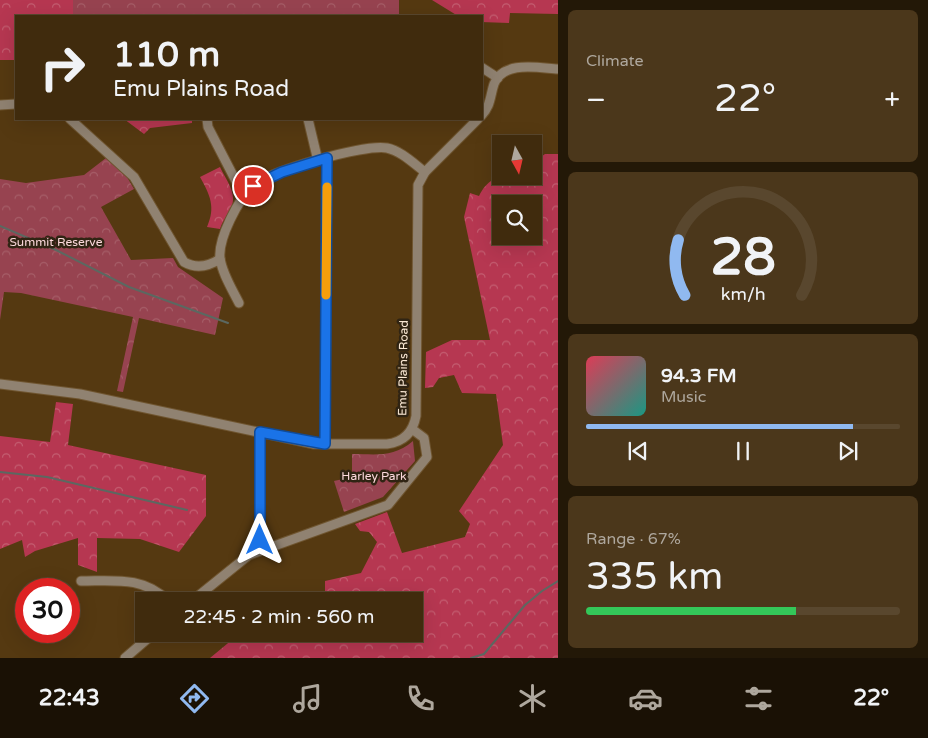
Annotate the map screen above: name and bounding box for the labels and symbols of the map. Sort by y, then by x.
north arrow [492,135,542,185]
pin [232,165,274,207]
park label: Summit Reserve [10,235,103,249]
street label: Emu Plains Road [395,320,411,416]
park label: Harley Park [341,469,407,483]
position arrow [233,513,285,565]
speed limit sign: 30 [15,578,80,643]

